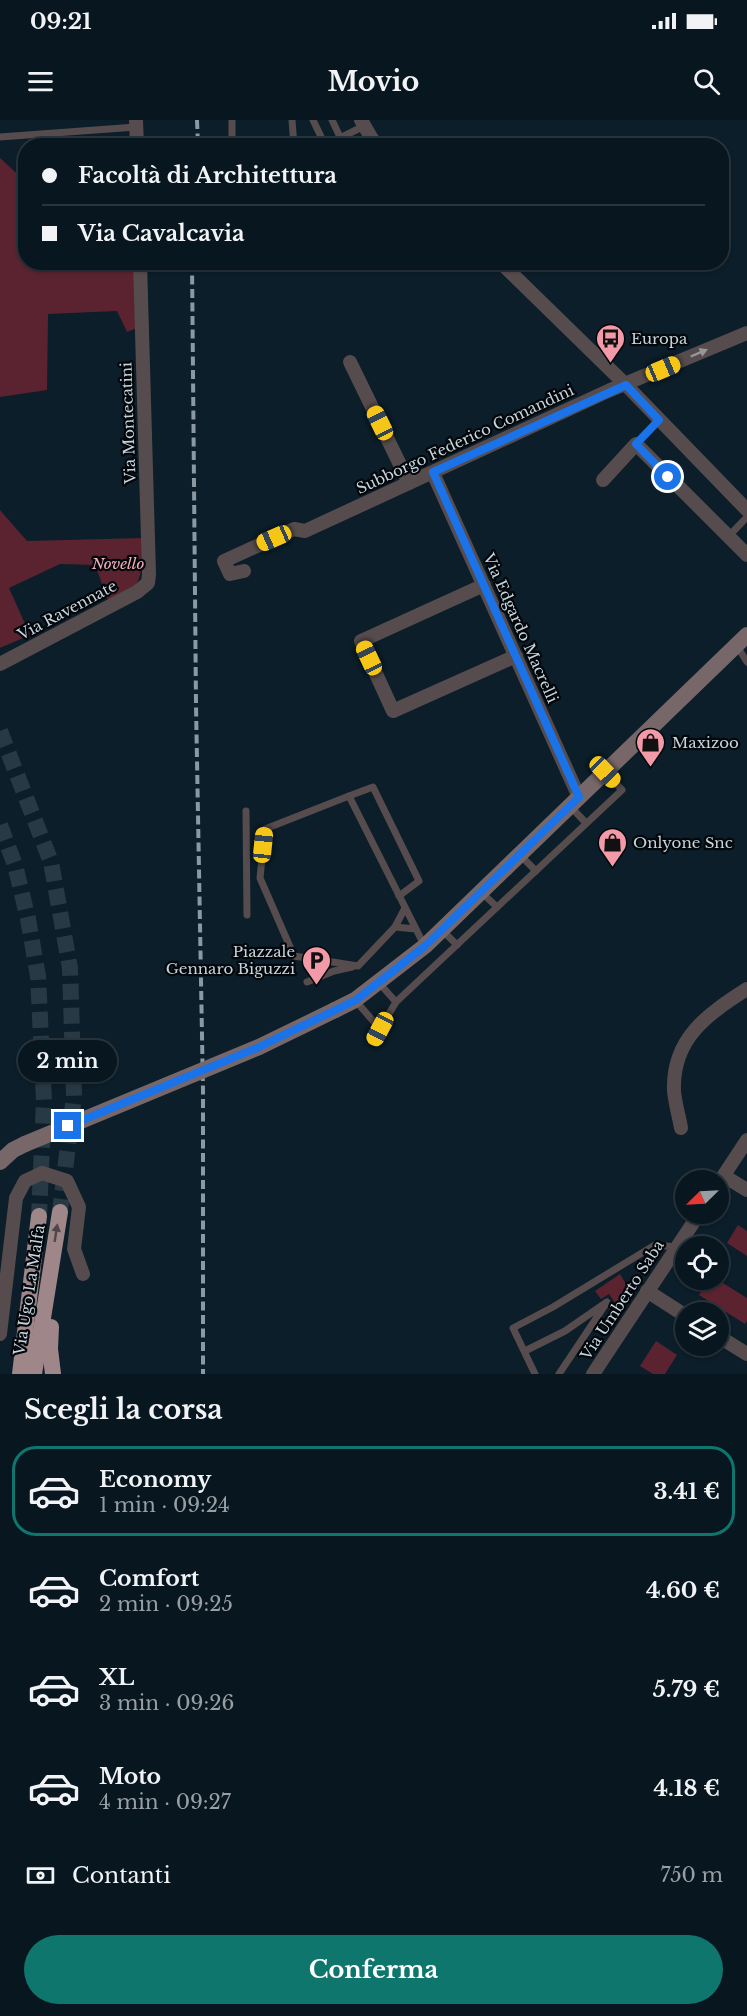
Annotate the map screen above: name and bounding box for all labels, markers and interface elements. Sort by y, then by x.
text: 09:21 [30,8,92,35]
icon: menu [24,65,57,98]
text: Movio [328,65,419,98]
icon: search [690,65,723,98]
text: Facoltà di Architettura [78,162,337,189]
text: Via Cavalcavia [78,220,245,247]
bus stop icon: Europa [594,322,626,364]
place label: Europa [631,329,688,348]
one-way arrow [690,348,708,358]
car [643,354,683,384]
street label: Via Montecatini [116,362,140,485]
street label: Subborgo Federico Comandini [353,380,577,498]
car [364,403,396,443]
route start [654,463,681,490]
car [254,522,294,554]
street label: Via Edgardo Macrelli [479,549,563,706]
park label: Novello [91,554,144,573]
street label: Via Ravennate [13,576,120,645]
car [353,638,385,678]
shop icon: Maxizoo [635,726,667,768]
place label: Maxizoo [672,733,739,752]
car [586,753,624,791]
car [252,826,274,864]
shop icon: Onlyone Snc [596,826,628,868]
place label: Onlyone Snc [633,833,733,852]
place label: Piazzale Gennaro Biguzzi [166,942,295,978]
parking icon: Piazzale Gennaro Biguzzi [300,944,332,986]
car [364,1009,396,1049]
callout: 2 min [19,1039,118,1081]
text: 2 min [36,1049,99,1073]
route end [54,1112,81,1139]
north arrow [675,1170,729,1224]
map controls [675,1170,729,1356]
street label: Via Ugo La Malfa [9,1223,49,1358]
one-way arrow [52,1224,61,1243]
street label: Via Umberto Saba [576,1236,668,1364]
button: locate [675,1236,729,1290]
button: layers [675,1302,729,1356]
text: Scegli la corsa [24,1393,223,1426]
icon: car [27,1464,81,1518]
text: Economy [99,1466,211,1493]
text: 3.41 € [653,1478,720,1505]
text: 1 min · 09:24 [99,1493,230,1517]
icon: car [27,1563,81,1617]
text: Comfort [99,1565,199,1592]
text: 4.60 € [646,1577,720,1604]
text: 2 min · 09:25 [99,1592,233,1616]
icon: car [27,1662,81,1716]
text: XL [99,1664,134,1691]
text: 5.79 € [653,1676,720,1703]
text: 3 min · 09:26 [99,1691,234,1715]
icon: car [27,1761,81,1815]
text: Moto [99,1763,161,1790]
text: 4.18 € [653,1775,720,1802]
text: 4 min · 09:27 [99,1790,231,1814]
icon: cash [24,1859,57,1892]
text: Contanti [72,1862,171,1889]
text: 750 m [660,1863,723,1887]
button: Conferma [24,1935,723,2004]

